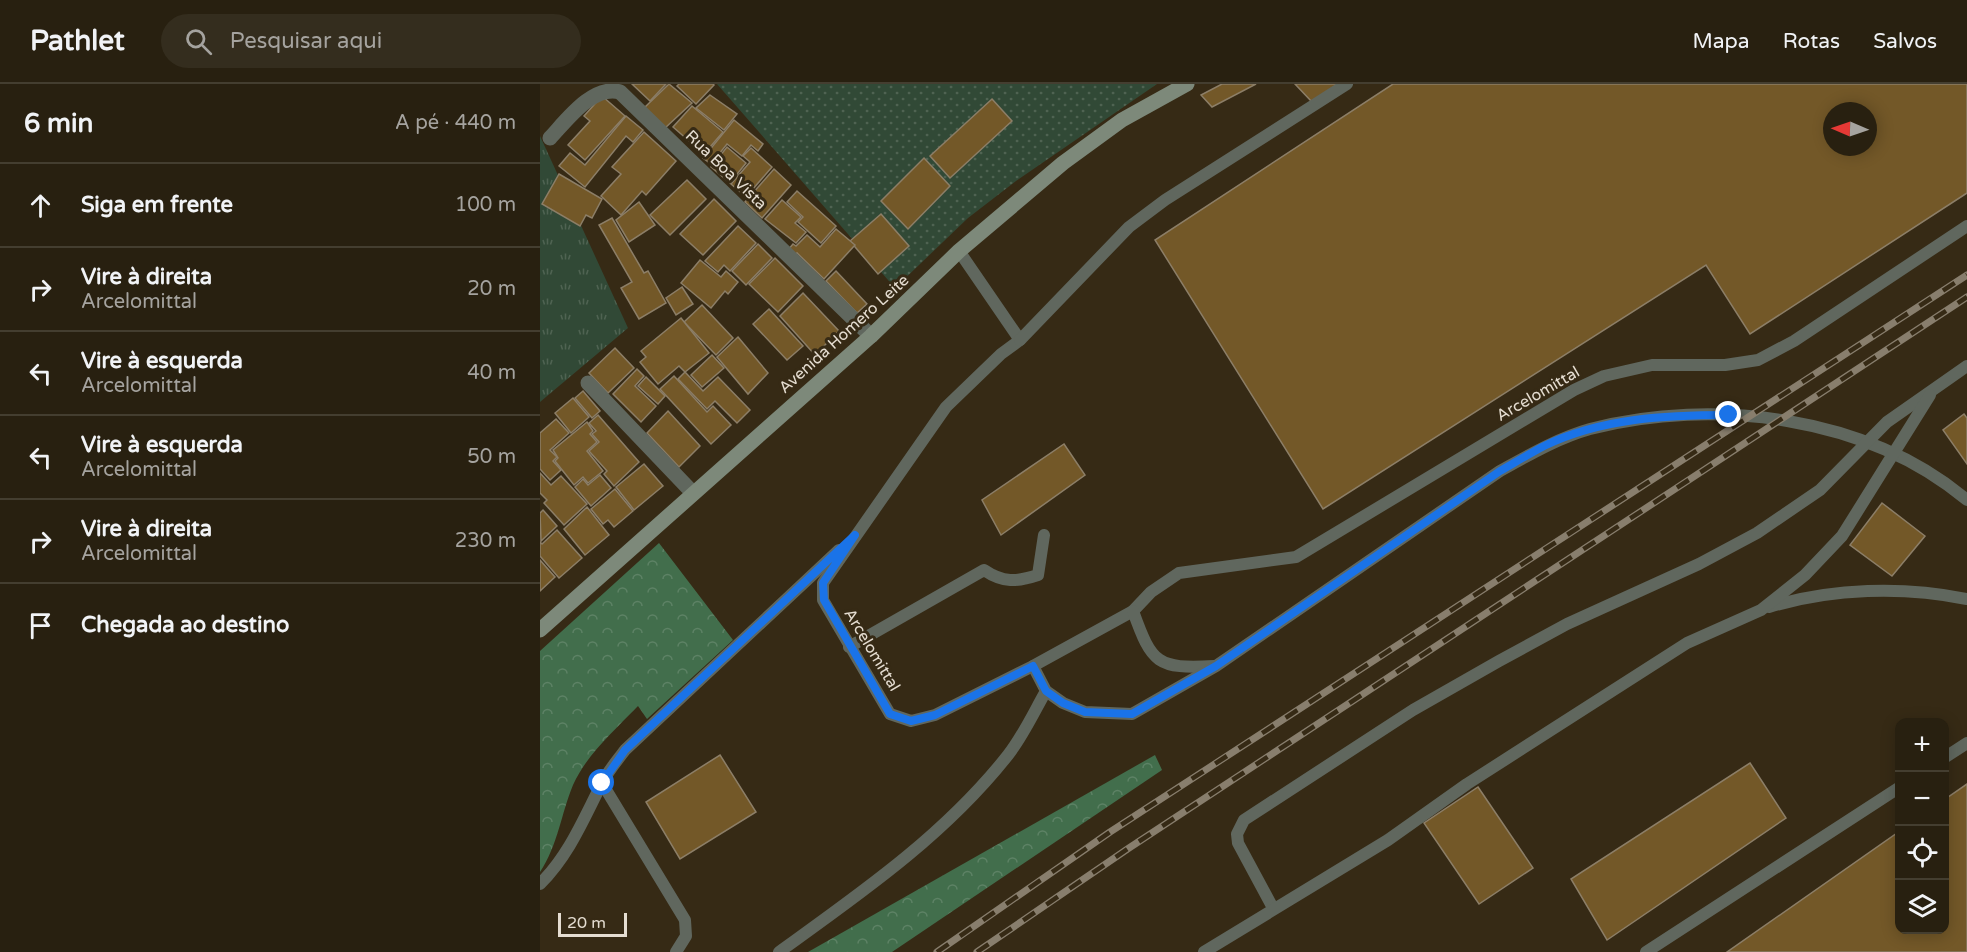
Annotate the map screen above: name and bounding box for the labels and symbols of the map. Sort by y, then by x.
north arrow [1823,102,1877,156]
street label: Rua Boa Vista [681,126,771,214]
street label: Avenida Homero Leite [775,270,913,398]
street label: Arcelomittal [1493,362,1583,426]
route end [1715,401,1741,427]
street label: Arcelomittal [840,605,904,695]
route start [588,769,614,795]
scale bar [558,910,627,938]

